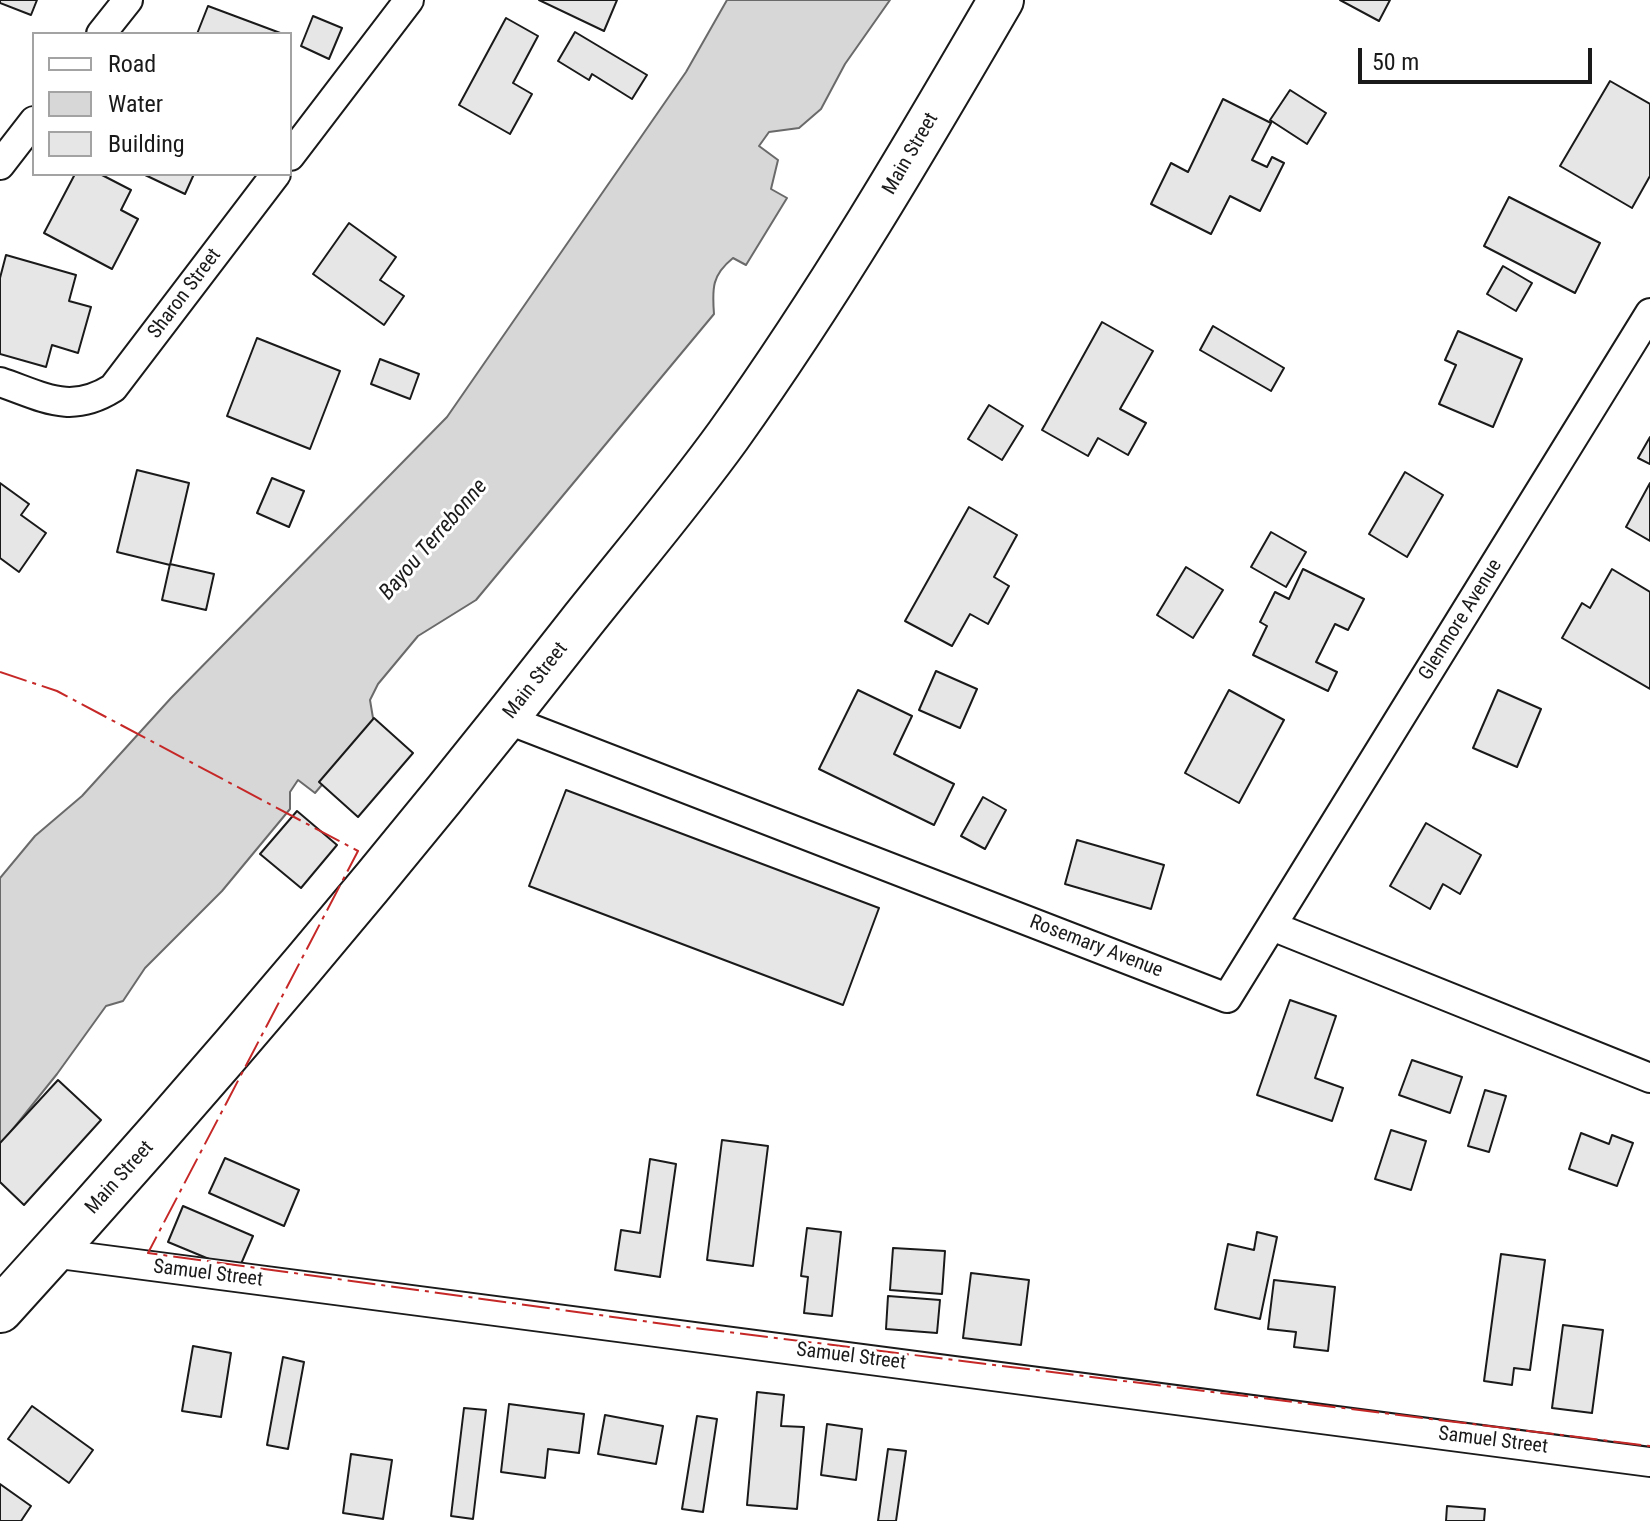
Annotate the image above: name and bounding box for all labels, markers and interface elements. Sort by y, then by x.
legend [32,32,292,176]
scale bar [1362,32,1596,82]
text: 50 m [1372,48,1419,76]
text: Road [108,50,156,78]
text: Water [108,90,163,118]
street label: Main Street [878,109,944,199]
text: Building [108,130,185,158]
street label: Sharon Street [143,244,227,344]
water label: Bayou Terrebonne [374,474,494,606]
street label: Glenmore Avenue [1414,555,1508,685]
street label: Main Street [499,638,573,724]
street label: Rosemary Avenue [1026,911,1166,983]
street label: Main Street [81,1136,159,1220]
street label: Samuel Street [152,1255,264,1293]
street label: Samuel Street [795,1338,907,1376]
street label: Samuel Street [1437,1422,1549,1460]

